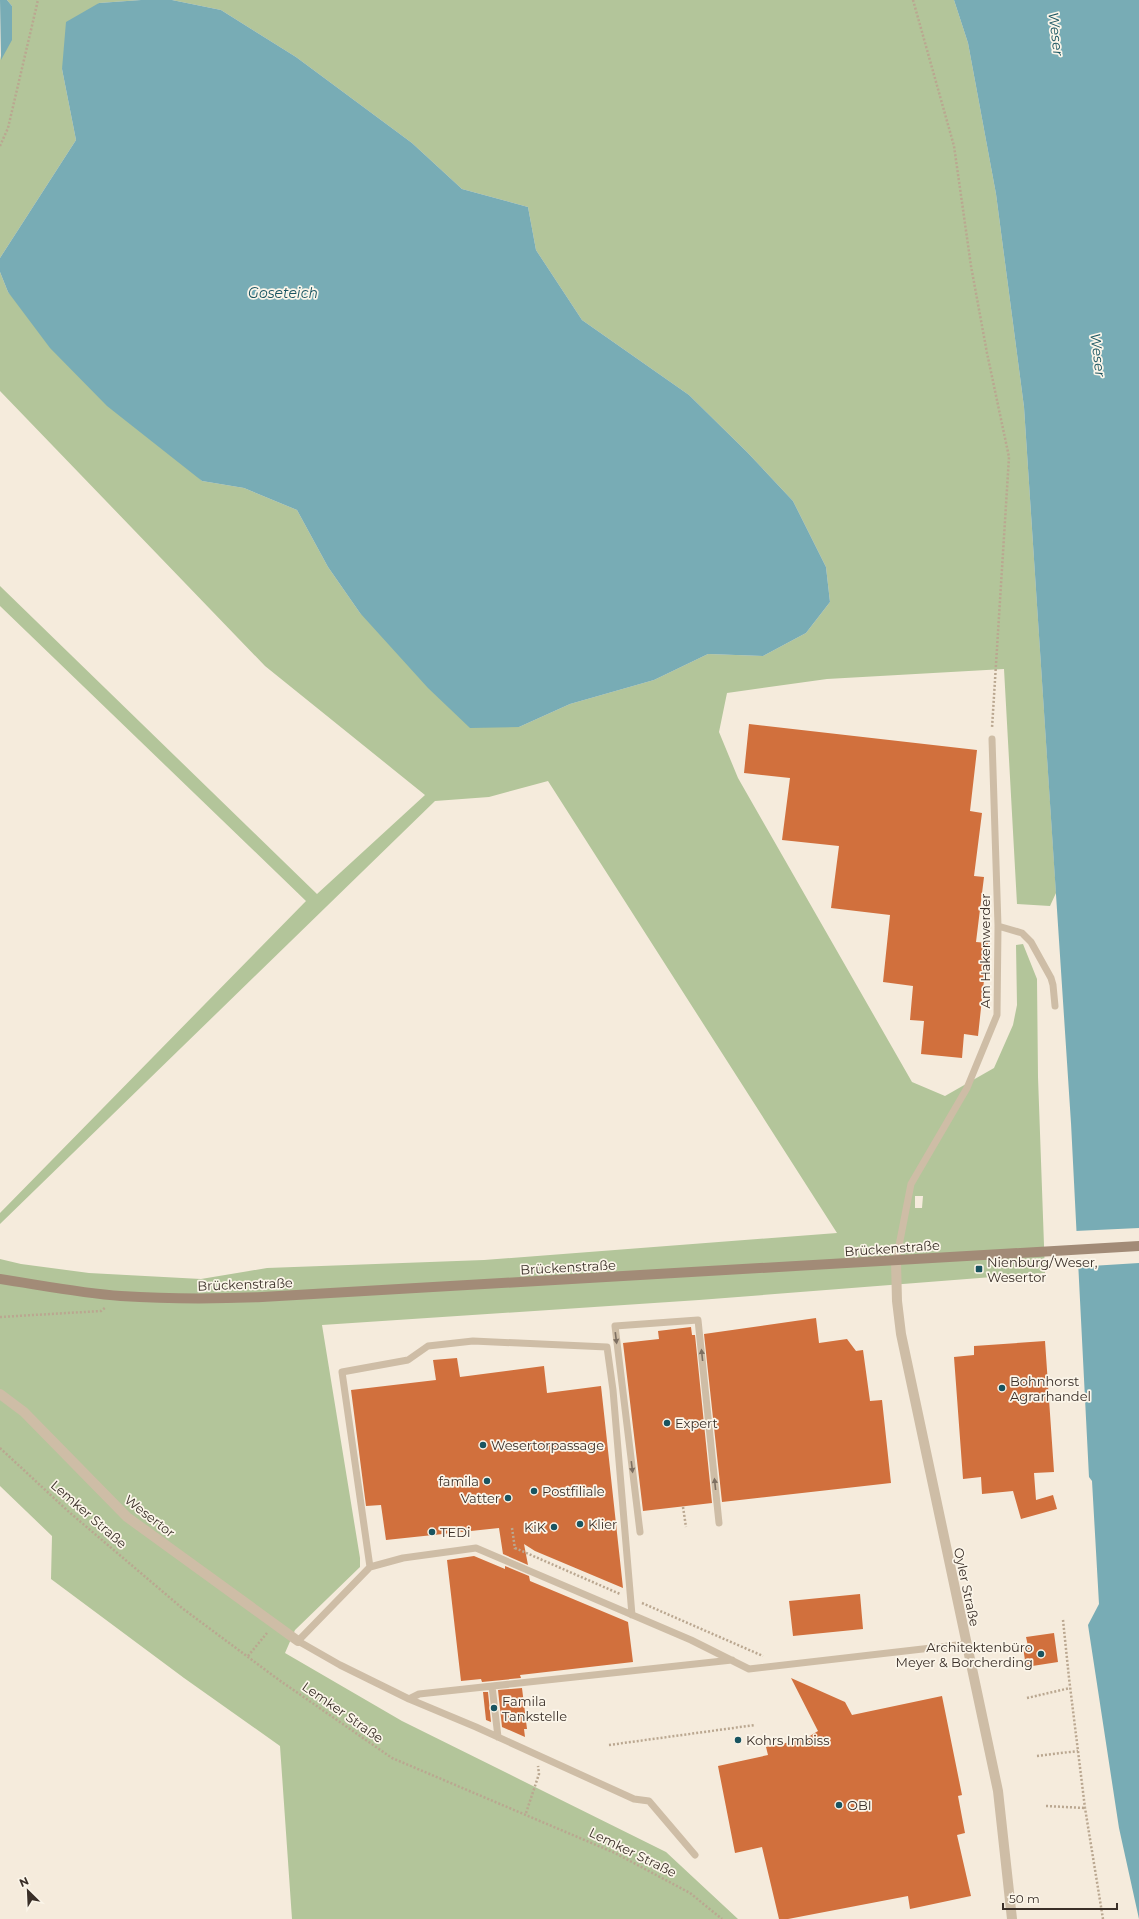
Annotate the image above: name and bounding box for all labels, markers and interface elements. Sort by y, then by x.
water label: Weser [1044,11,1068,57]
water label: Goseteich [248,284,318,302]
water label: Weser [1086,332,1110,378]
street label: Am Hakenwerder [977,894,993,1008]
street label: Brückenstraße [844,1237,940,1259]
place label: Nienburg/Weser, Wesertor [987,1254,1098,1285]
street label: Brückenstraße [520,1257,616,1277]
marker: Nienburg/Weser, Wesertor [974,1264,984,1274]
street label: Brückenstraße [197,1274,293,1294]
one-way arrow [613,1332,620,1344]
one-way arrow [698,1349,705,1361]
place label: Bohnhorst Agrarhandel [1010,1373,1091,1404]
marker: Bohnhorst Agrarhandel [997,1383,1007,1393]
place label: Expert [675,1415,718,1431]
marker: Expert [662,1418,672,1428]
place label: Wesertorpassage [491,1437,604,1453]
marker: Wesertorpassage [478,1440,488,1450]
one-way arrow [629,1461,635,1473]
place label: famila [439,1473,479,1489]
marker: famila [482,1476,492,1486]
street label: Lemker Straße [48,1477,130,1551]
one-way arrow [712,1478,718,1490]
place label: Postfiliale [542,1483,605,1499]
marker: Postfiliale [529,1486,539,1496]
place label: Vatter [461,1490,500,1506]
street label: Wesertor [122,1491,178,1541]
marker: Vatter [503,1493,513,1503]
place label: Klier [588,1516,617,1532]
place label: KiK [524,1519,547,1535]
marker: Klier [575,1519,585,1529]
marker: KiK [549,1522,559,1532]
place label: TEDi [440,1524,470,1540]
marker: TEDi [427,1527,437,1537]
street label: Oyler Straße [951,1546,983,1628]
place label: Architektenbüro Meyer & Borcherding [895,1639,1033,1670]
marker: Architektenbüro Meyer & Borcherding [1036,1649,1046,1659]
street label: Lemker Straße [299,1678,387,1746]
place label: Famila Tankstelle [502,1693,567,1724]
marker: Famila Tankstelle [489,1703,499,1713]
place label: Kohrs Imbiss [746,1732,830,1748]
marker: Kohrs Imbiss [733,1735,743,1745]
place label: OBI [847,1797,872,1813]
marker: OBI [834,1800,844,1810]
street label: Lemker Straße [587,1824,679,1880]
north arrow [8,1871,48,1911]
text: N [17,1874,31,1890]
scale bar [1003,1885,1117,1911]
text: 50 m [1009,1891,1040,1906]

